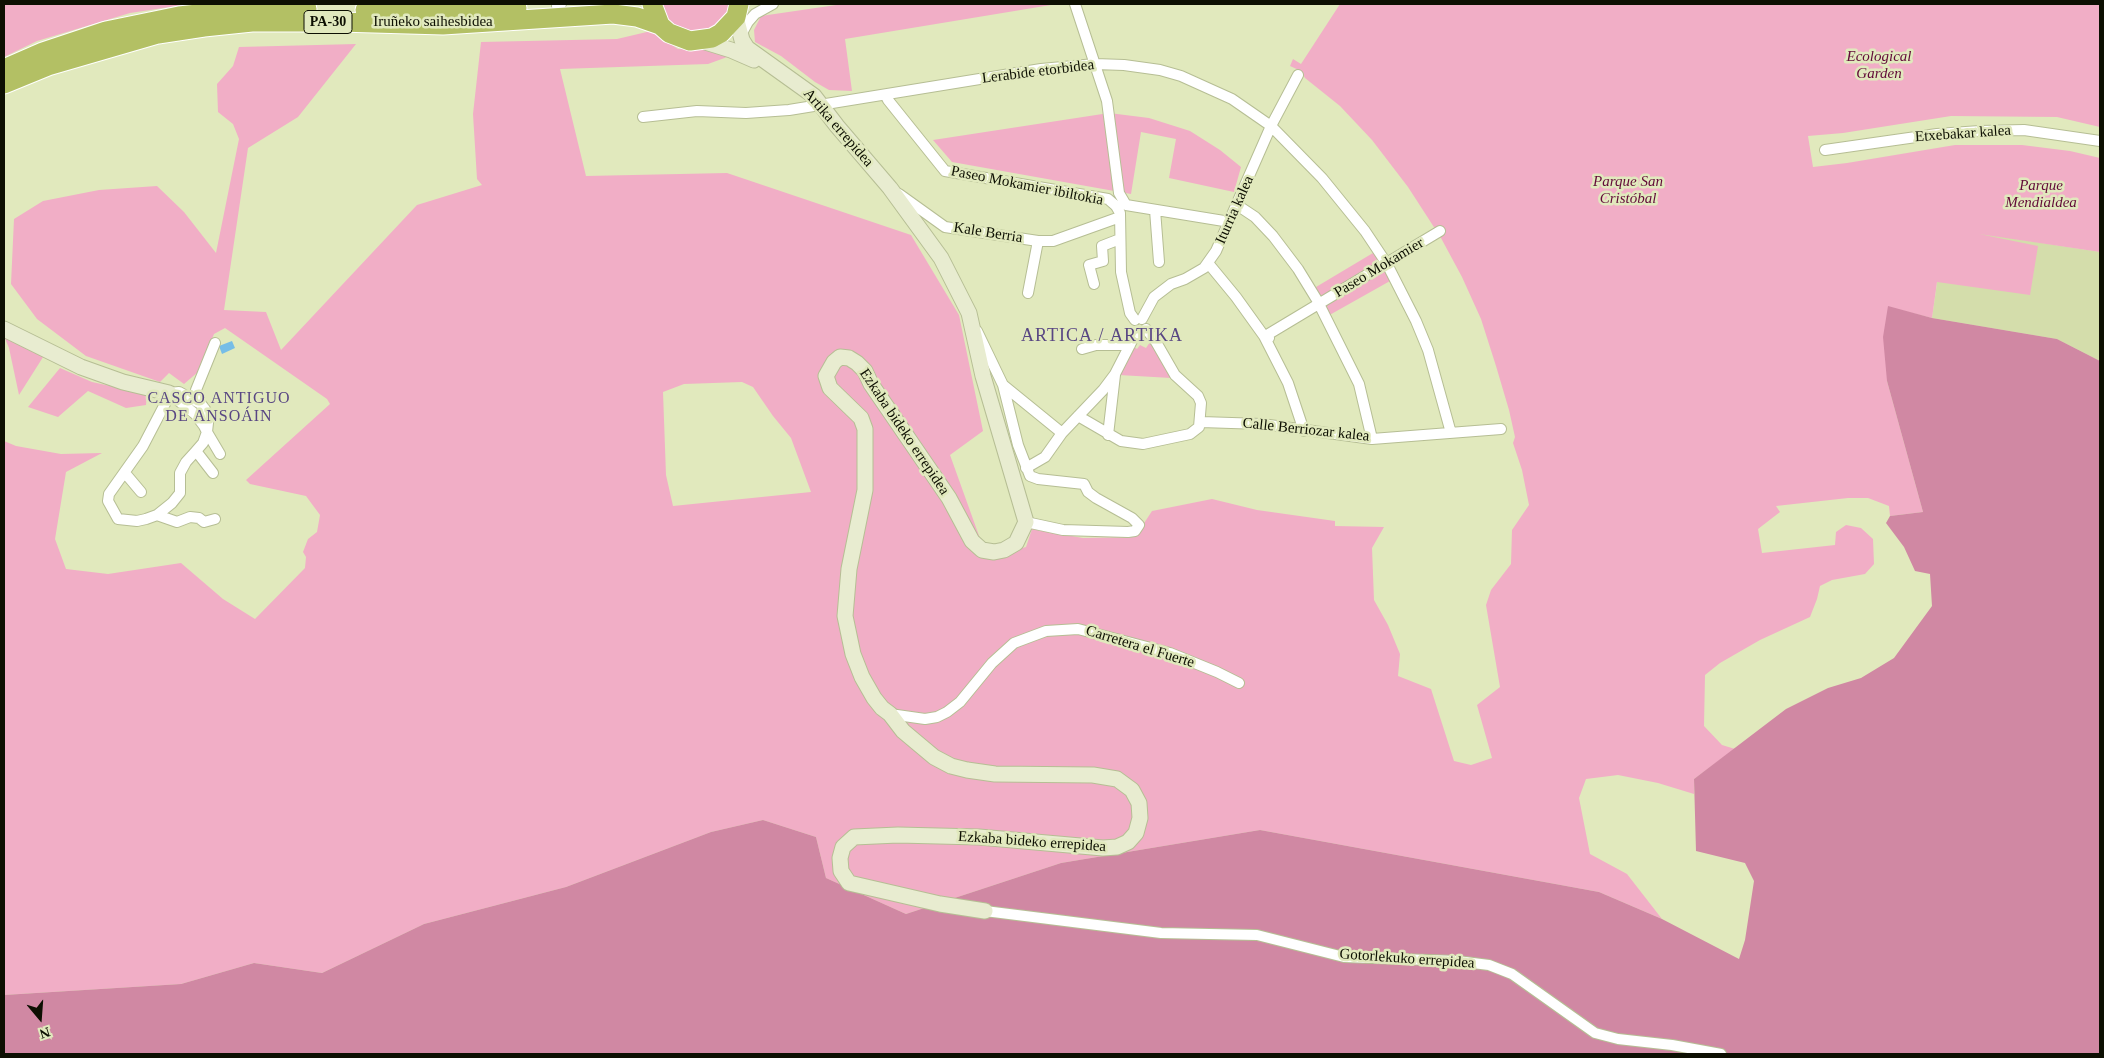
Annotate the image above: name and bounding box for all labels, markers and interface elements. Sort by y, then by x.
road number: PA-30 [304,11,352,34]
street label: Iruñeko saihesbidea [373,13,493,31]
park label: Ecological Garden [1847,48,1911,83]
street label: Lerabide etorbidea [981,56,1095,88]
street label: Artika errepidea [799,85,877,171]
street label: Etxebakar kalea [1914,122,2012,146]
street label: Paseo Mokamier ibiltokia [949,162,1105,210]
street label: Iturria kalea [1212,173,1258,247]
park label: Parque San Cristóbal [1593,173,1663,208]
park label: Parque Mendialdea [2005,177,2077,212]
street label: Kale Berria [952,219,1024,247]
street label: Paseo Mokamier [1331,234,1427,302]
district label: ARTICA / ARTIKA [1019,325,1185,347]
street label: Ezkaba bideko errepidea [855,366,953,498]
district label: CASCO ANTIGUO DE ANSOÁIN [146,389,292,427]
street label: Calle Berriozar kalea [1242,414,1370,446]
street label: Carretera el Fuerte [1084,622,1196,672]
street label: Ezkaba bideko errepidea [957,828,1107,856]
street label: Gotorlekuko errepidea [1339,945,1475,973]
north arrow [15,993,65,1043]
text: N [38,1024,52,1041]

